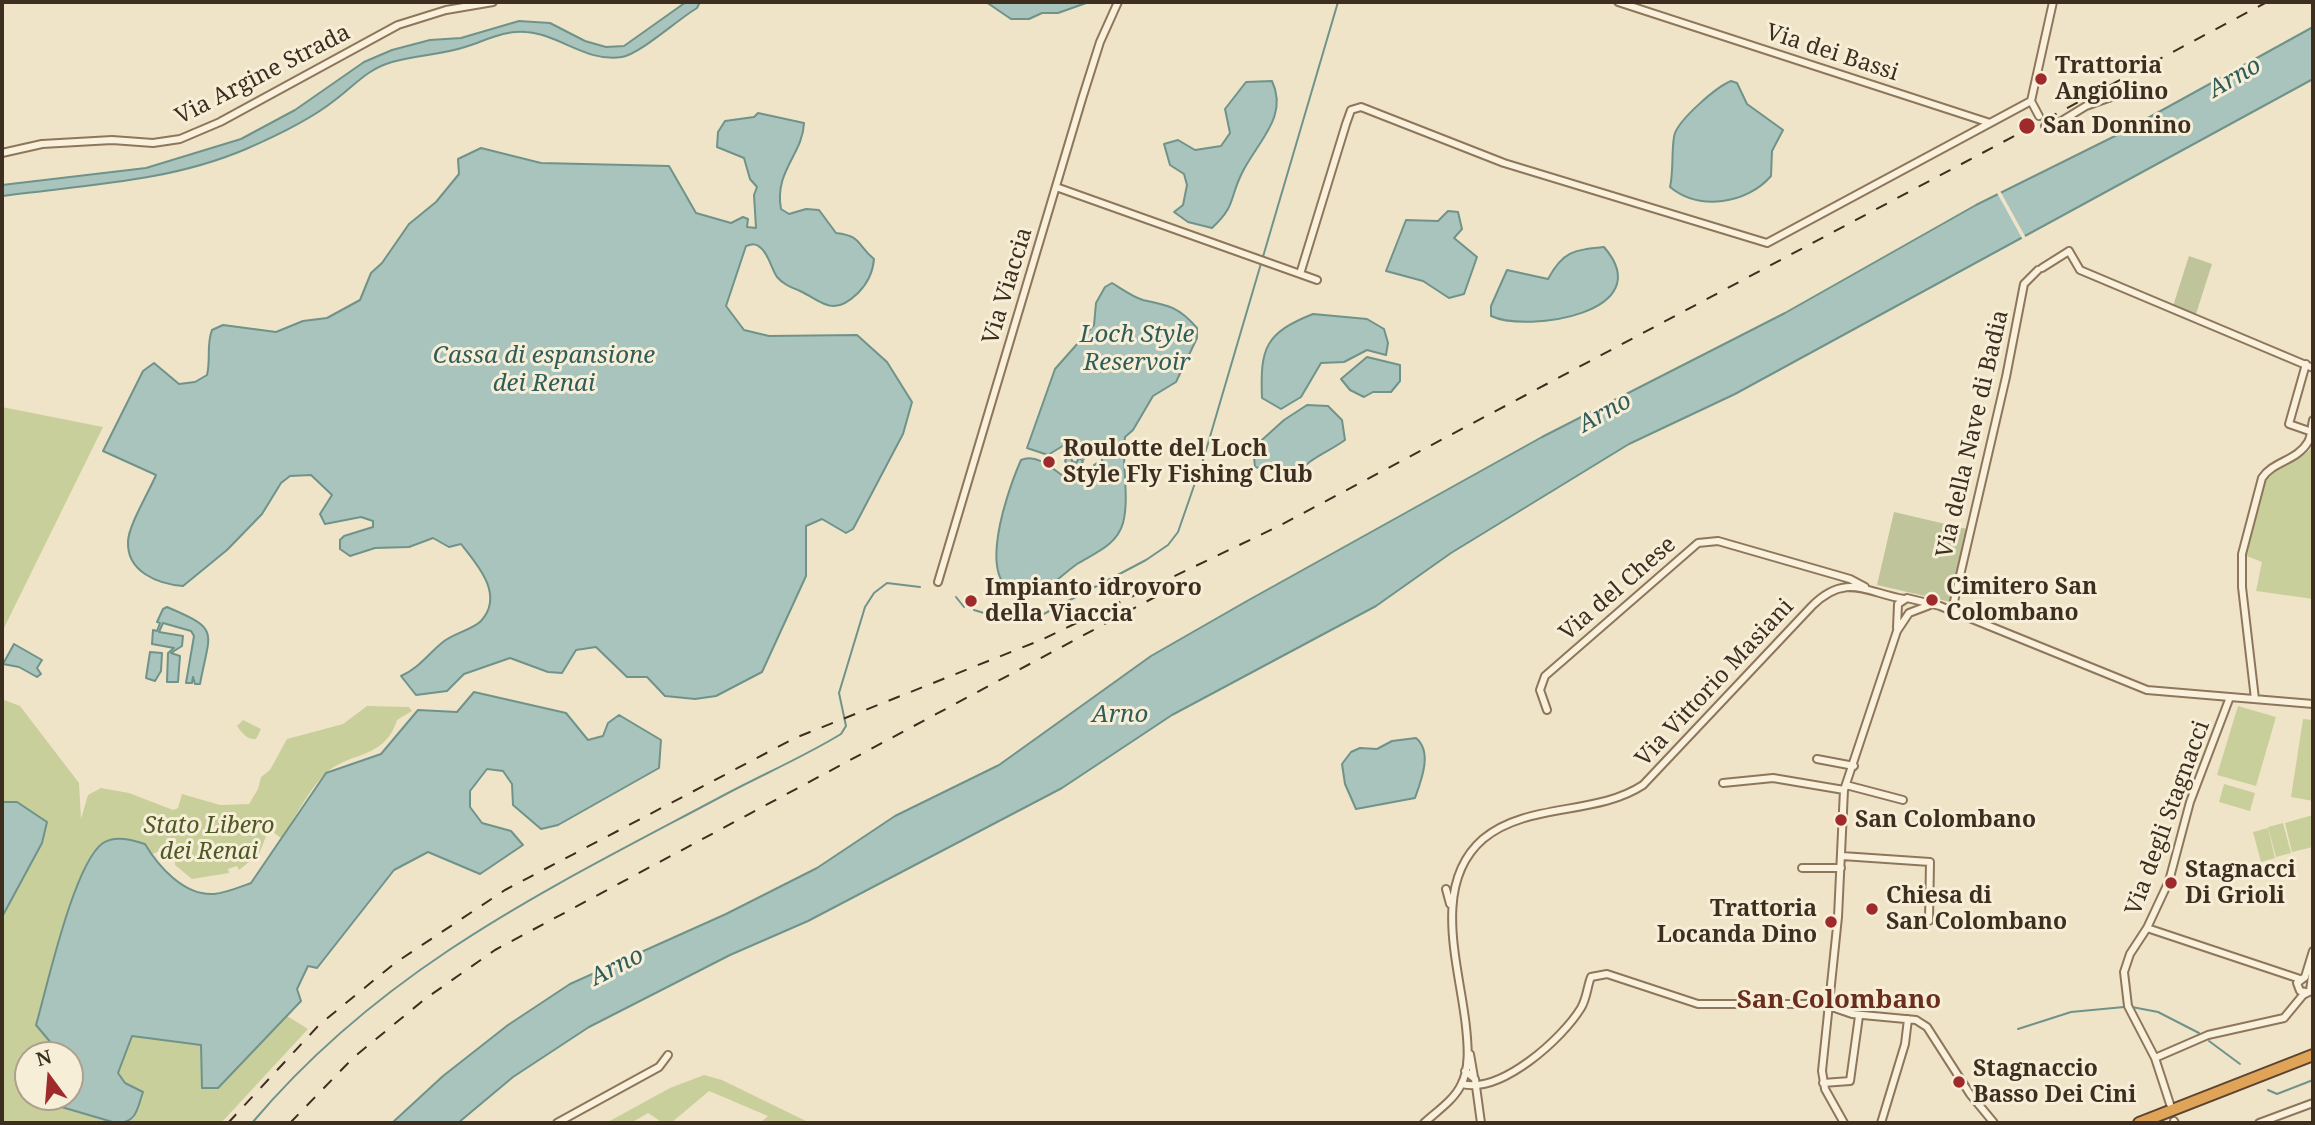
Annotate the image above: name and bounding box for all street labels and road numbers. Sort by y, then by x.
street label: Via Argine Strada [171,19,355,131]
street label: Via dei Bassi [1762,19,1902,87]
street label: Via Viaccia [977,224,1039,348]
street label: Via della Nave di Badia [1931,307,2015,561]
street label: Via del Chese [1554,531,1682,647]
street label: Via Vittorio Masiani [1630,594,1800,772]
street label: Via degli Stagnacci [2120,717,2216,919]

